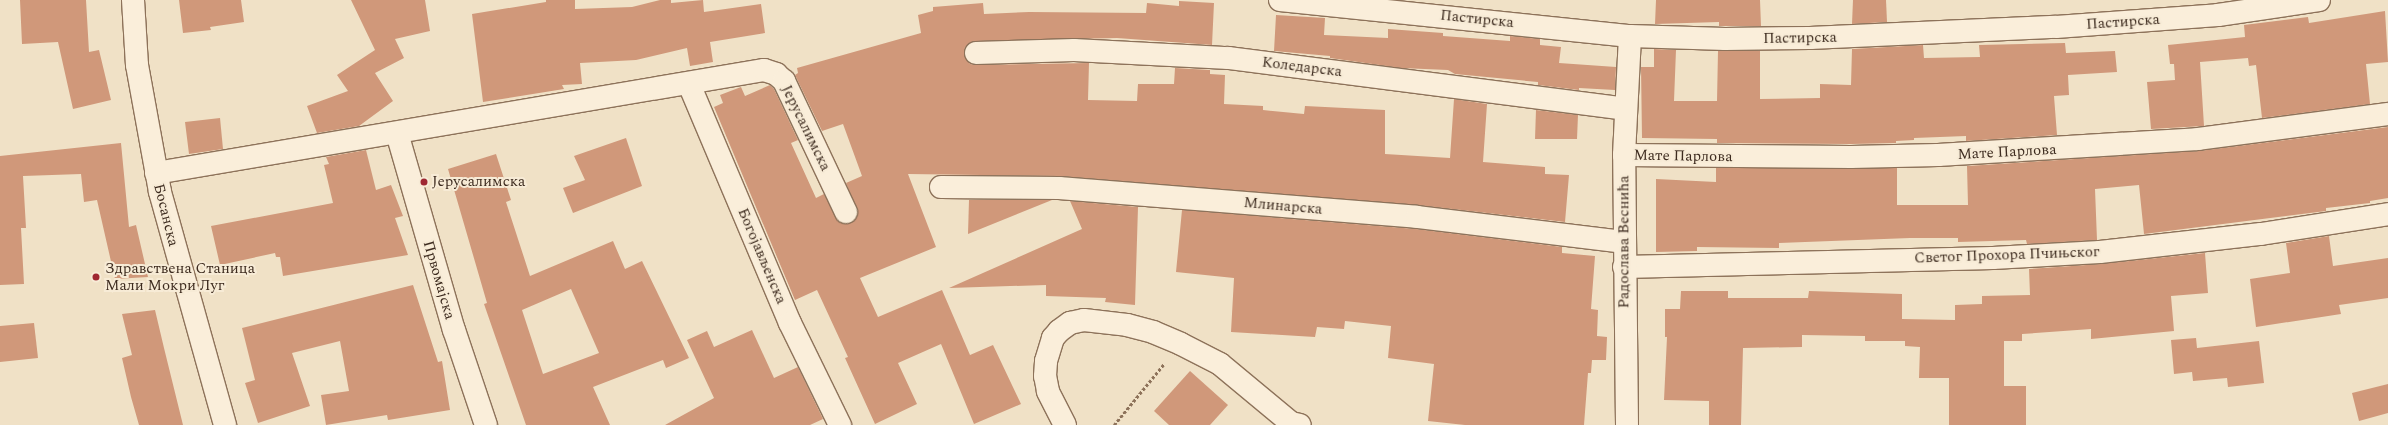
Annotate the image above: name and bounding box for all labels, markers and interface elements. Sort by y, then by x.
street label: Пастирска [1439,6,1515,32]
street label: Пастирска [2086,10,2160,34]
street label: Пастирска [1763,28,1837,48]
street label: Коледарска [1261,53,1343,81]
street label: Јерусалимска [777,82,835,174]
street label: Мате Парлова [1957,140,2057,164]
street label: Мате Парлова [1633,146,1733,166]
place label: Јерусалимска [432,173,525,191]
street label: Радослава Веснића [1615,176,1633,308]
marker: Јерусалимска [419,177,429,187]
street label: Босанска [149,182,183,248]
street label: Млинарска [1243,194,1323,218]
street label: Богојављенска [734,205,790,307]
street label: Првомајска [419,239,459,321]
street label: Светог Прохора Пчињског [1914,243,2100,267]
place label: Здравствена Станица Мали Мокри Луг [105,259,255,294]
marker: Здравствена Станица Мали Мокри Луг [90,271,102,283]

